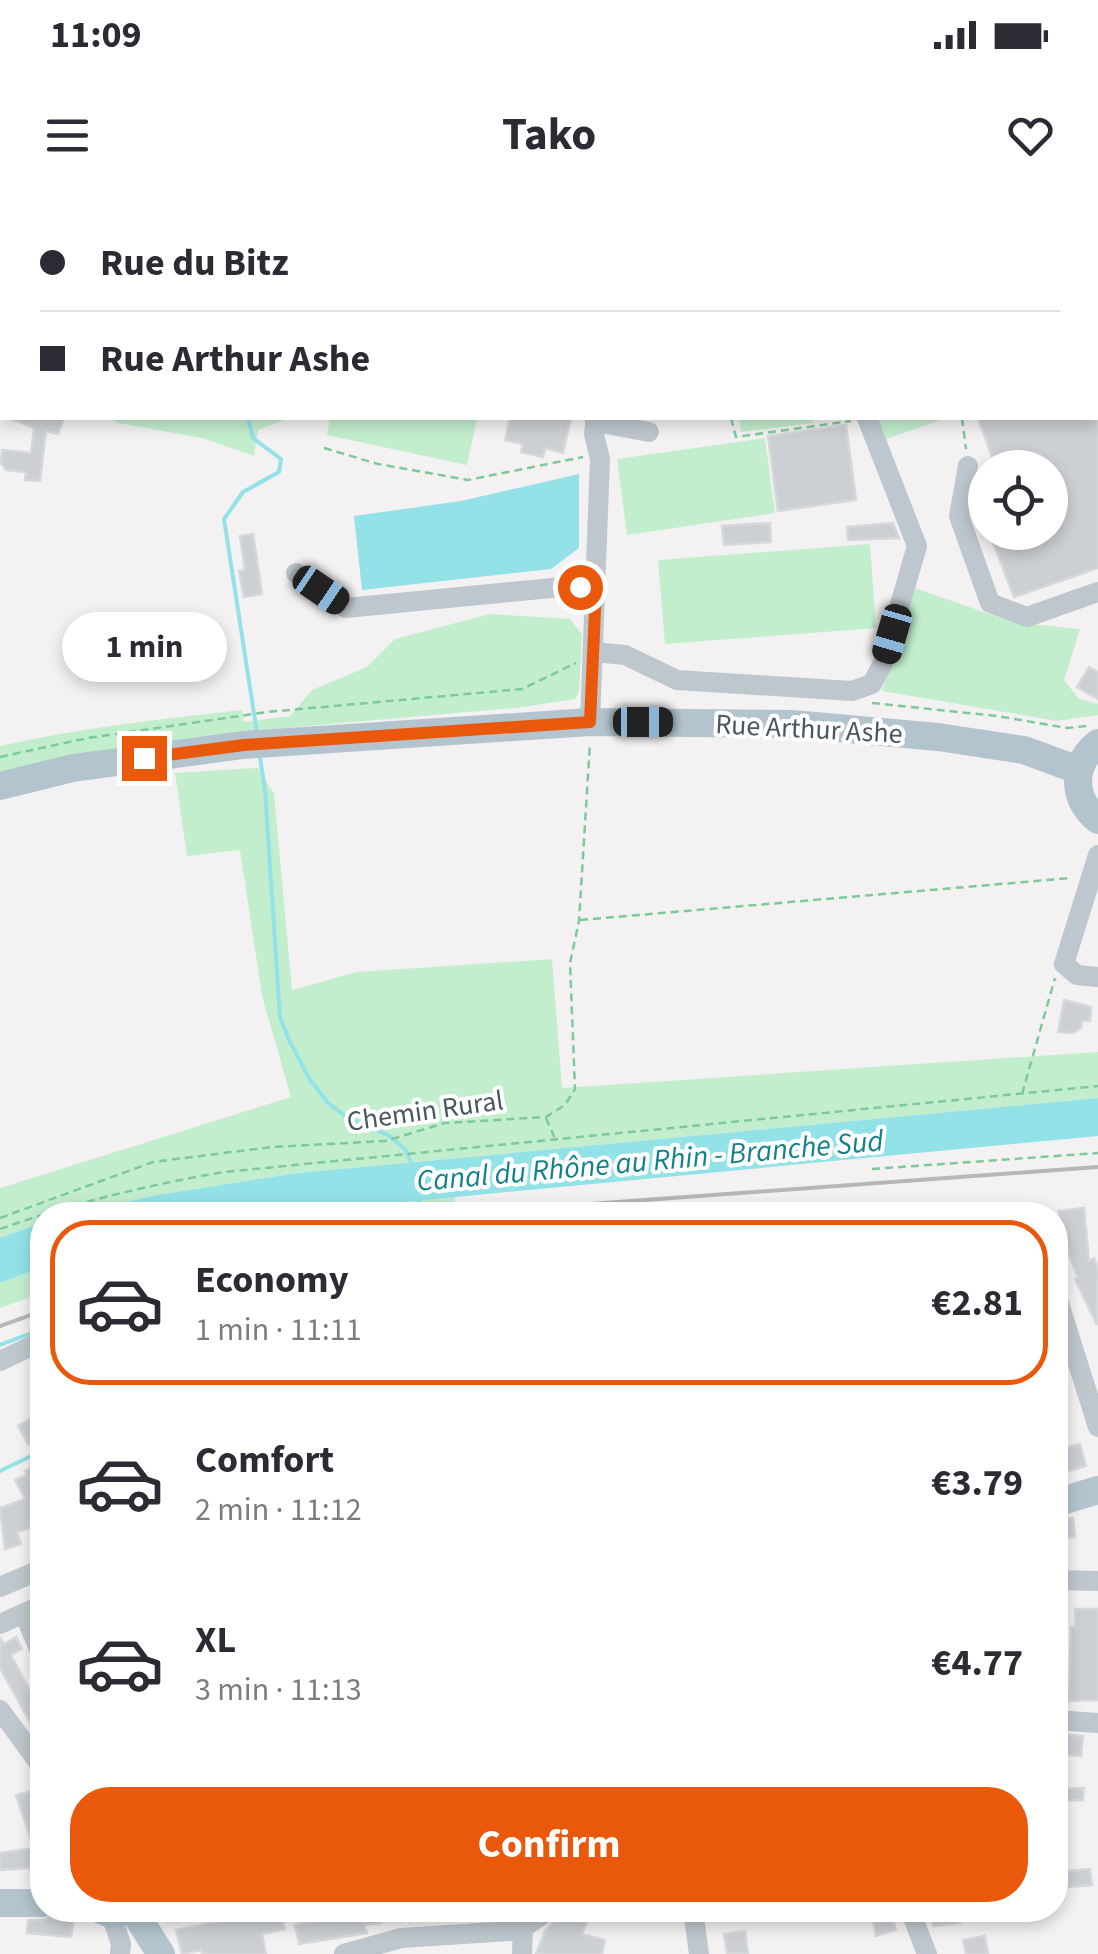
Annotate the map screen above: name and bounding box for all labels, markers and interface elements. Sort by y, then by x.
text: 11:09 [50,8,142,62]
text: Tako [502,103,596,167]
icon: menu [40,108,95,163]
icon: heart [1003,108,1058,163]
text: Rue du Bitz [100,236,289,290]
text: Rue Arthur Ashe [100,332,370,386]
map controls [968,450,1068,550]
button: locate [968,450,1068,550]
car [288,561,354,619]
route start [558,565,603,610]
car [869,601,915,667]
callout: 1 min [62,613,226,683]
text: 1 min [106,624,183,670]
street label: Rue Arthur Ashe [714,704,904,754]
car [613,707,673,737]
route end [122,736,167,781]
street label: Chemin Rural [344,1080,506,1142]
water label: Canal du Rhône au Rhin - Branche Sud [415,1119,886,1203]
text: Economy [195,1253,348,1307]
icon: car [75,1258,165,1348]
text: €2.81 [931,1276,1023,1330]
text: 1 min · 11:11 [195,1307,362,1353]
text: Comfort [195,1433,334,1487]
icon: car [75,1438,165,1528]
text: €3.79 [931,1456,1023,1510]
text: 2 min · 11:12 [195,1487,362,1533]
text: XL [195,1613,236,1667]
icon: car [75,1618,165,1708]
text: €4.77 [931,1636,1023,1690]
text: 3 min · 11:13 [195,1667,362,1713]
button: Confirm [70,1787,1028,1902]

